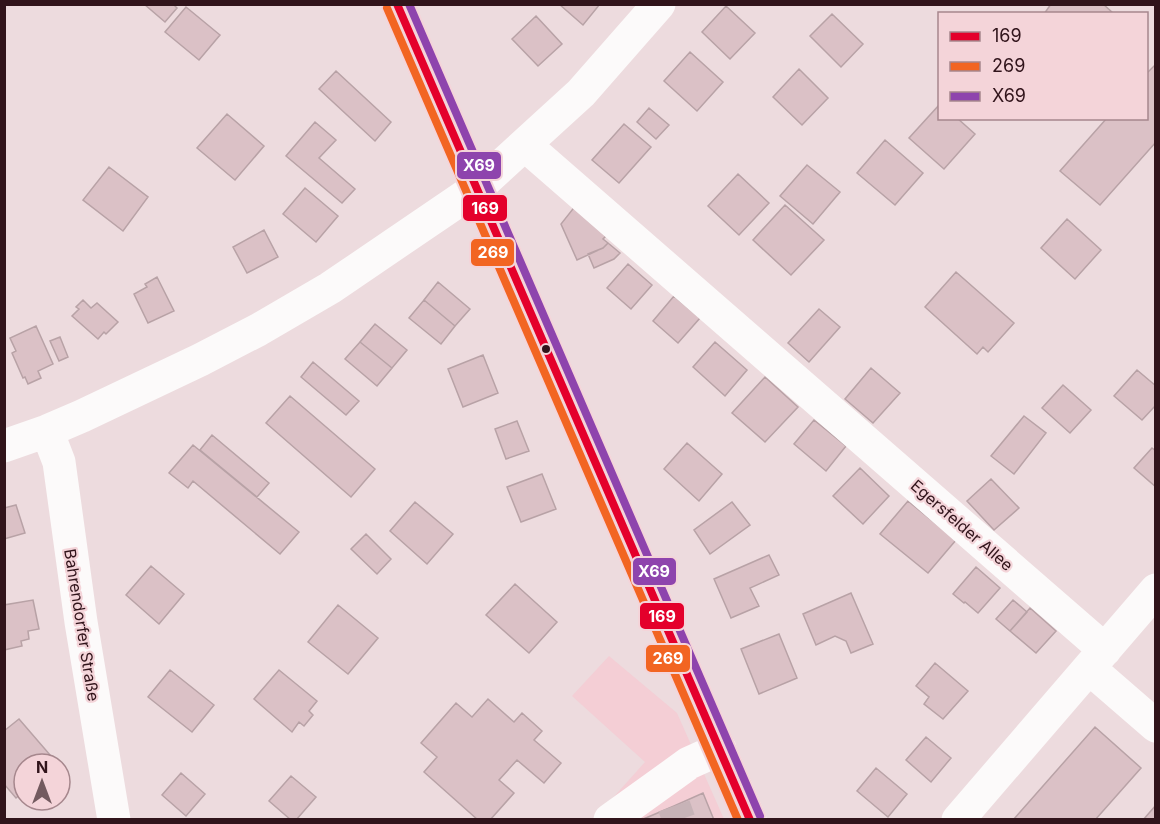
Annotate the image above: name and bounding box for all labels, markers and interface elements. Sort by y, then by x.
legend [938,12,1148,120]
text: 169 [992,25,1022,46]
text: 269 [992,55,1025,76]
text: X69 [992,85,1026,106]
line badge: X69 [456,151,502,180]
text: X69 [463,155,495,175]
line badge: 169 [462,194,508,222]
text: 169 [471,198,499,218]
line badge: 269 [470,238,515,267]
text: 269 [478,242,508,262]
unlabelled marker [540,343,552,355]
street label: Egersfelder Allee [907,475,1017,575]
street label: Bahrendorfer Straße [60,547,104,703]
line badge: X69 [632,557,677,586]
text: X69 [638,561,670,581]
line badge: 169 [639,602,685,630]
text: 169 [648,606,676,626]
line badge: 269 [645,644,691,673]
text: 269 [653,648,683,668]
north arrow [12,752,72,812]
text: N [36,757,48,777]

